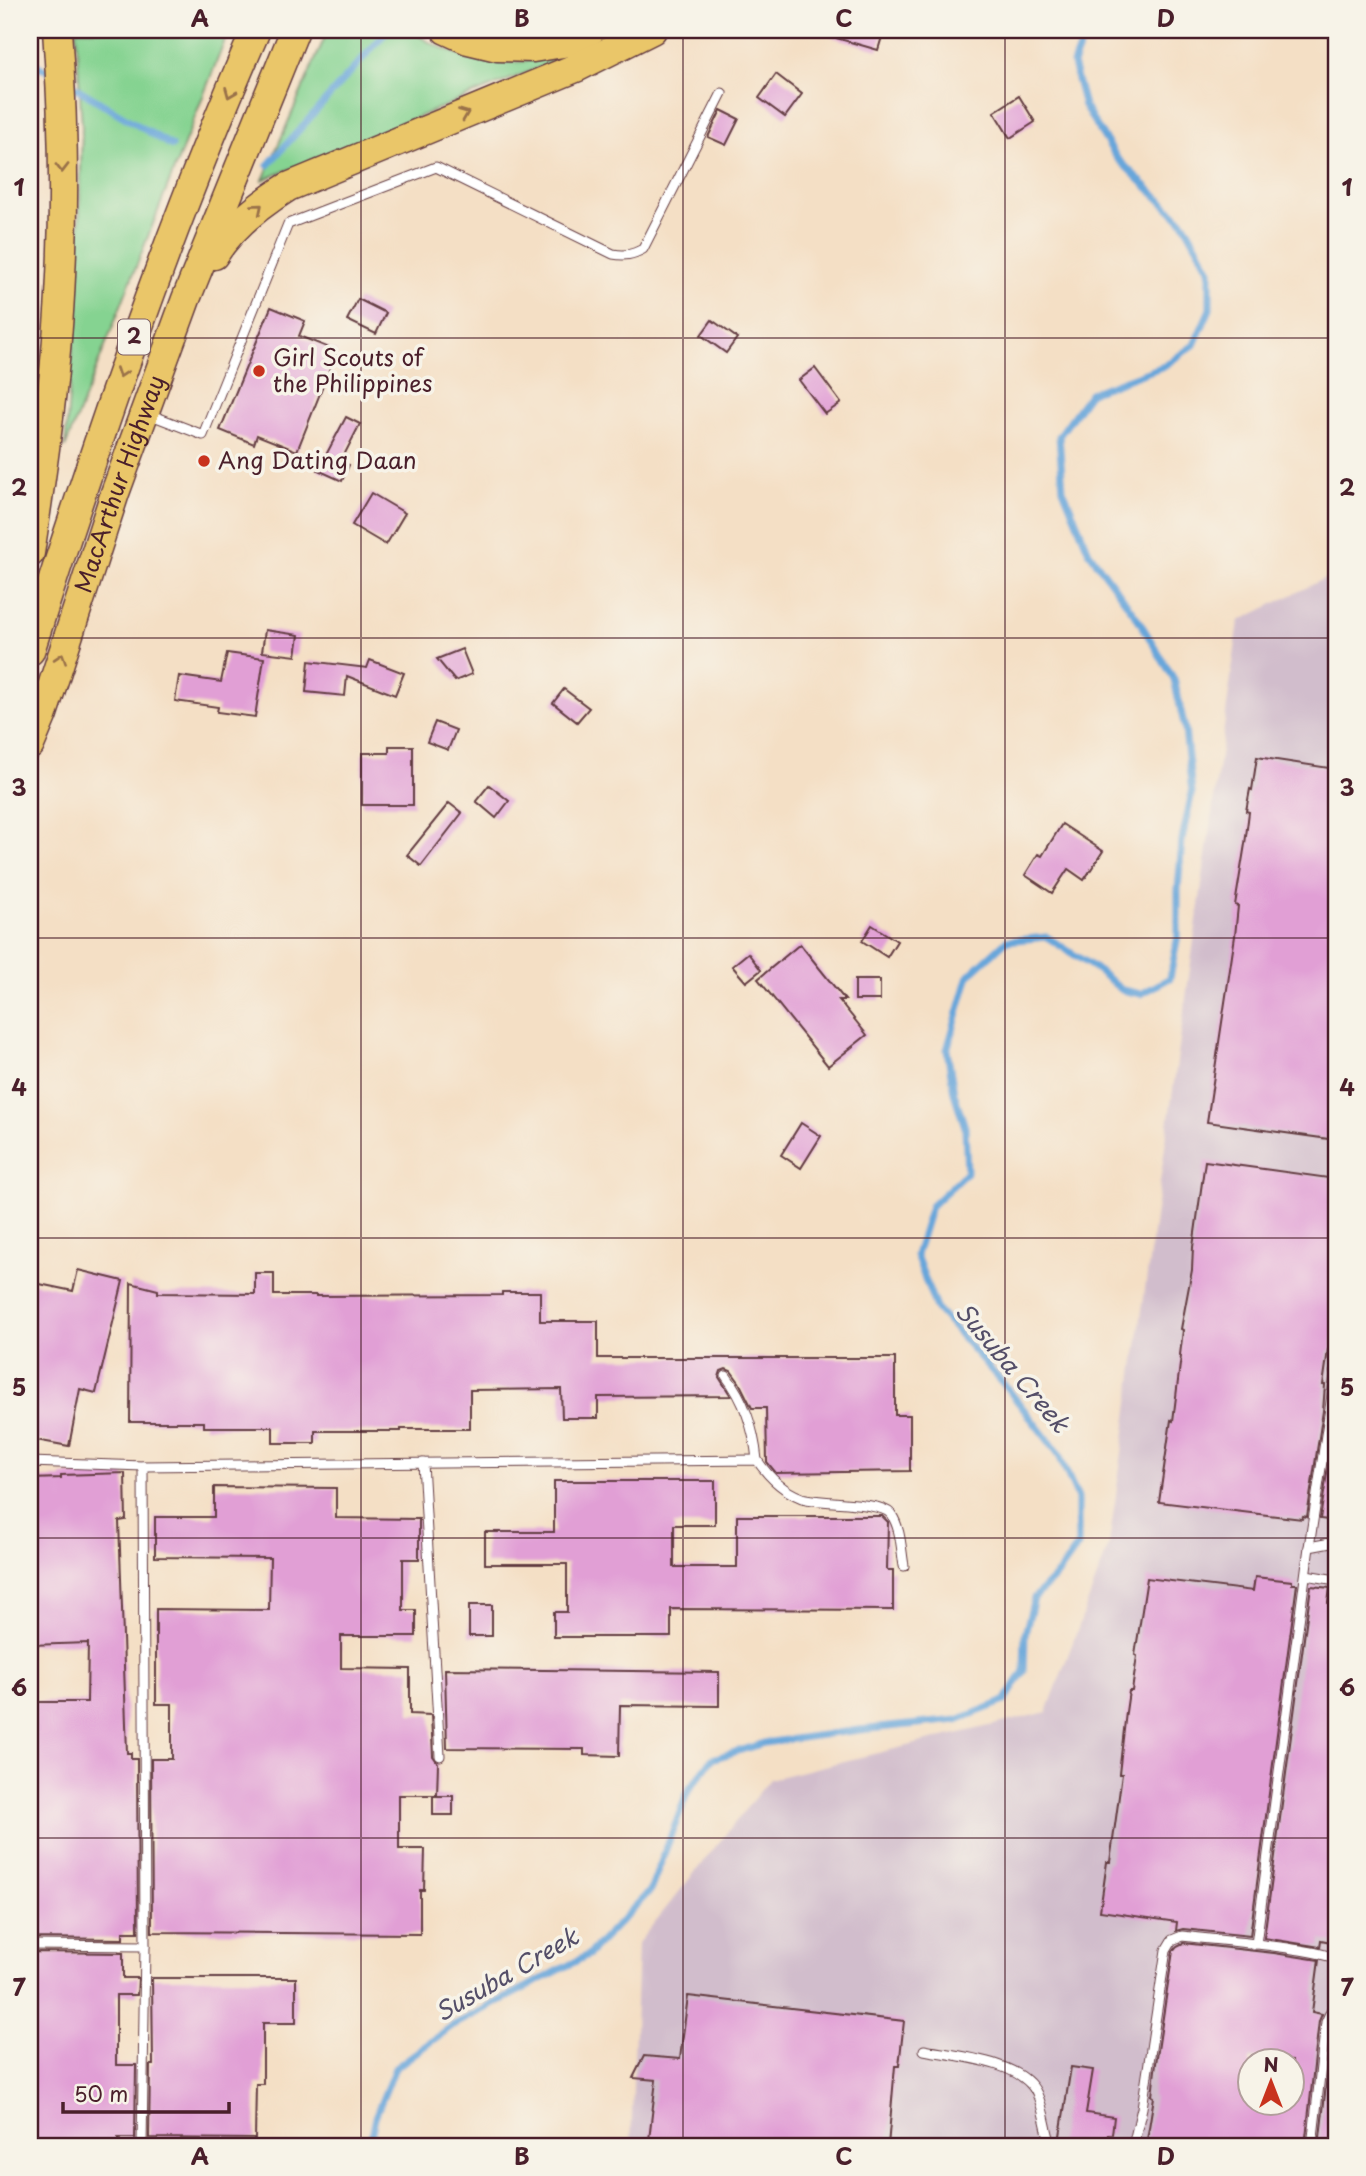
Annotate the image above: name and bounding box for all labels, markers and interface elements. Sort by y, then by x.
text: A [191,0,209,35]
text: B [514,0,530,35]
text: C [835,0,853,35]
text: D [1157,0,1175,35]
one-way arrow [224,86,238,98]
one-way arrow [457,108,469,122]
one-way arrow [54,163,70,174]
text: 1 [14,169,25,204]
text: 1 [1342,169,1353,204]
one-way arrow [250,203,262,216]
road number: 2 [118,320,150,354]
place label: Girl Scouts of the Philippines [273,339,433,400]
marker: Girl Scouts of the Philippines [251,363,267,379]
one-way arrow [115,367,129,379]
street label: MacArthur Highway [65,370,173,597]
place label: Ang Dating Daan [218,442,417,477]
marker: Ang Dating Daan [196,453,212,469]
text: 2 [11,469,27,504]
text: 2 [1339,469,1355,504]
one-way arrow [53,652,67,664]
text: 3 [11,769,27,804]
text: 3 [1339,769,1355,804]
text: 4 [11,1069,27,1104]
text: 4 [1339,1069,1355,1104]
water label: Susuba Creek [948,1294,1080,1441]
text: 5 [12,1369,26,1404]
text: 5 [1340,1369,1354,1404]
text: 6 [11,1669,27,1704]
text: 6 [1339,1669,1355,1704]
water label: Susuba Creek [428,1917,586,2029]
text: 7 [12,1969,26,2004]
text: 7 [1340,1969,1354,2004]
north arrow [1236,2046,1306,2116]
text: N [1263,2050,1279,2078]
scale bar [63,2071,229,2115]
text: 50 m [74,2077,128,2109]
text: A [191,2138,209,2173]
text: B [514,2138,530,2173]
text: C [835,2138,853,2173]
text: D [1157,2138,1175,2173]

